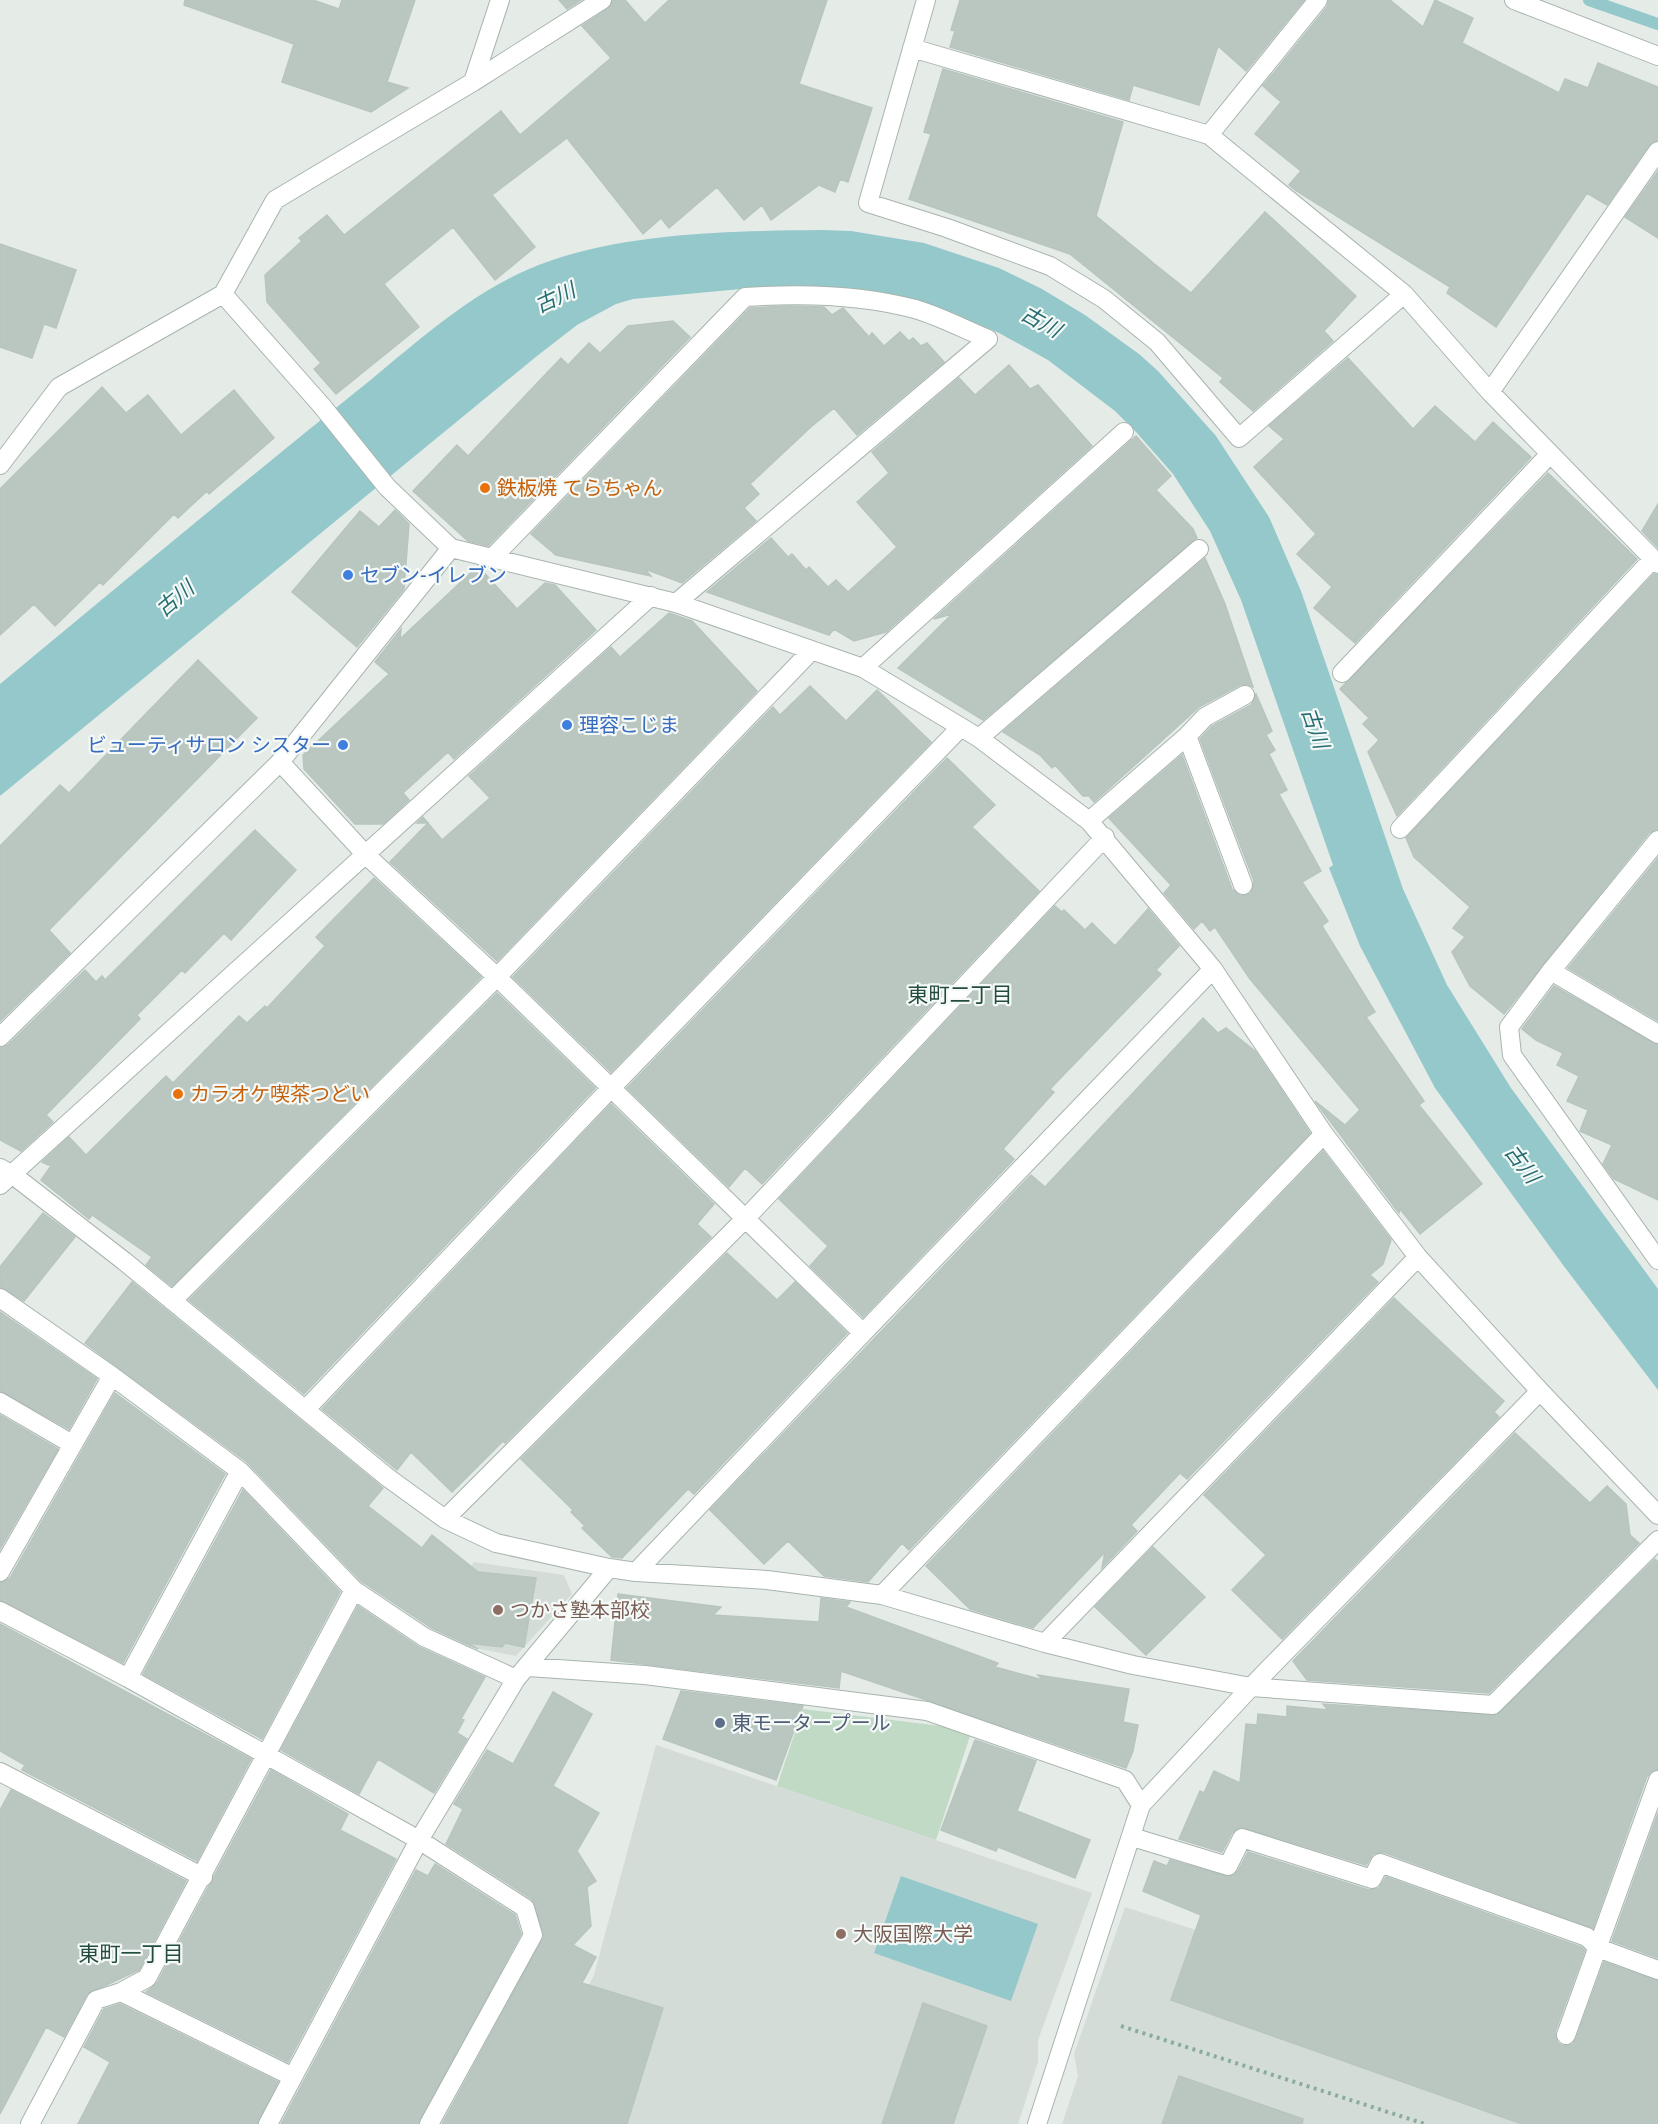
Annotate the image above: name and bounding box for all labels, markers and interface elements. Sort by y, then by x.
water label: 古川 [531,277,580,317]
water label: 古川 [1017,301,1067,343]
place label: 鉄板焼 てらちゃん [497,477,663,499]
marker: 鉄板焼 てらちゃん [478,481,492,495]
place label: セブン-イレブン [360,564,507,586]
marker: セブン-イレブン [341,568,355,582]
water label: 古川 [151,575,200,621]
water label: 古川 [1298,704,1334,753]
place label: 理容こじま [579,714,679,736]
marker: 理容こじま [560,718,574,732]
place label: ビューティサロン シスター [87,734,331,756]
marker: ビューティサロン シスター [336,738,350,752]
district label: 東町二丁目 [908,983,1013,1006]
place label: カラオケ喫茶つどい [190,1083,370,1105]
marker: カラオケ喫茶つどい [171,1087,185,1101]
water label: 古川 [1501,1140,1545,1189]
place label: つかさ塾本部校 [510,1599,650,1621]
marker: つかさ塾本部校 [491,1603,505,1617]
place label: 東モータープール [732,1712,891,1734]
marker: 東モータープール [713,1716,727,1730]
place label: 大阪国際大学 [853,1923,973,1945]
marker: 大阪国際大学 [834,1927,848,1941]
district label: 東町一丁目 [79,1942,184,1965]

